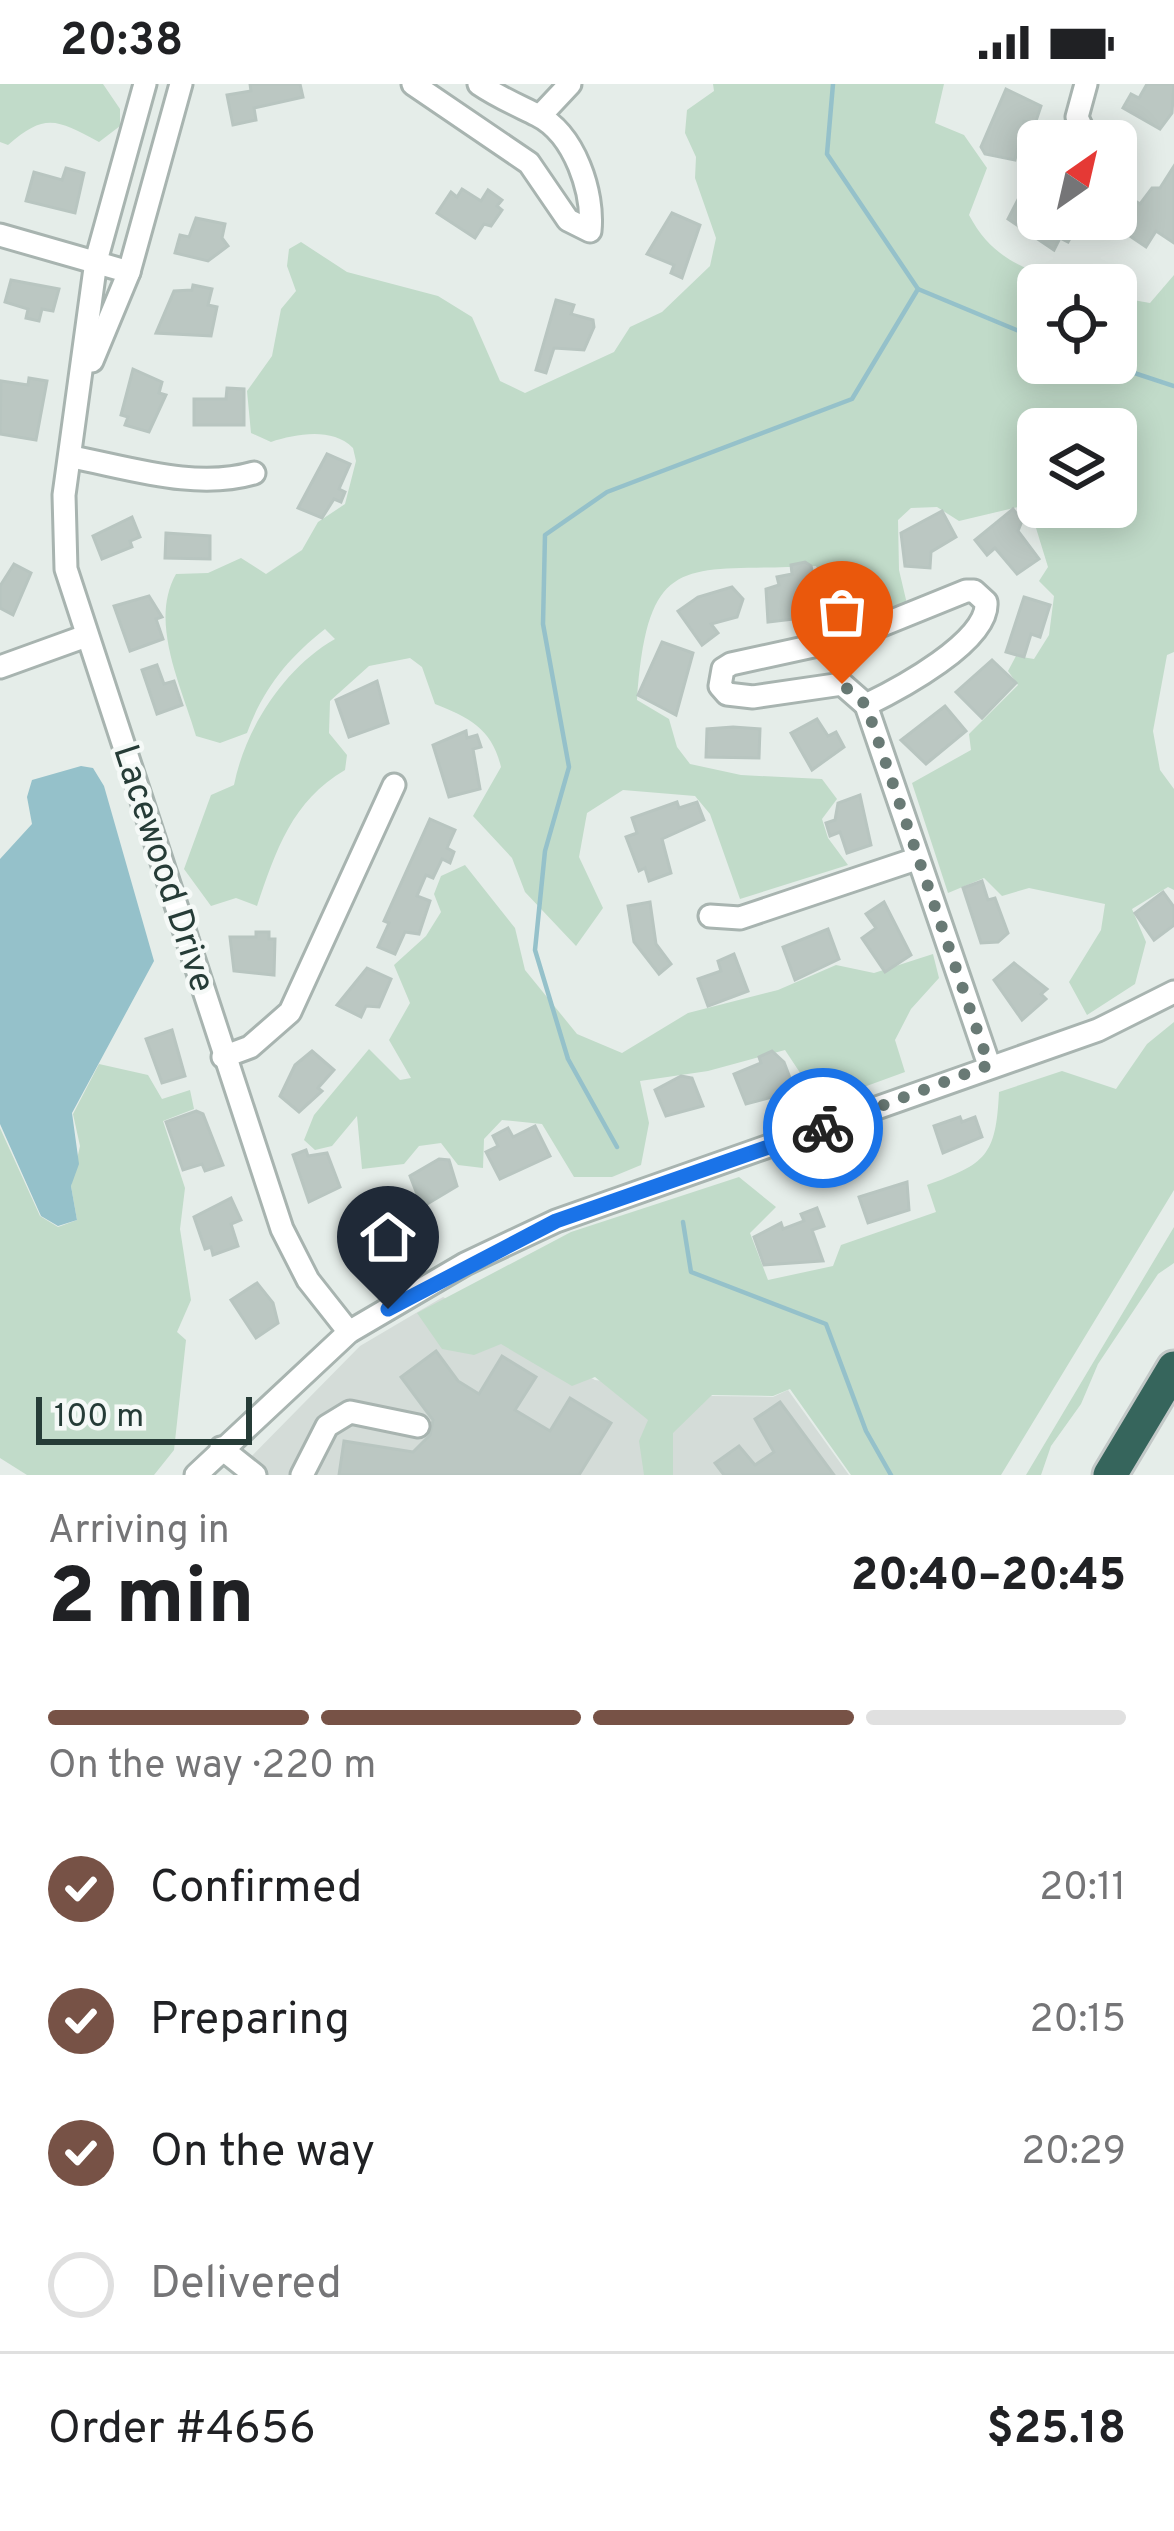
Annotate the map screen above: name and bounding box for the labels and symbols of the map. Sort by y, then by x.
north arrow [1017,120,1137,240]
pin [791,561,893,684]
street label: Lacewood Drive [100,739,224,999]
courier [763,1068,883,1188]
pin [337,1186,439,1309]
scale bar [36,1391,252,1444]

